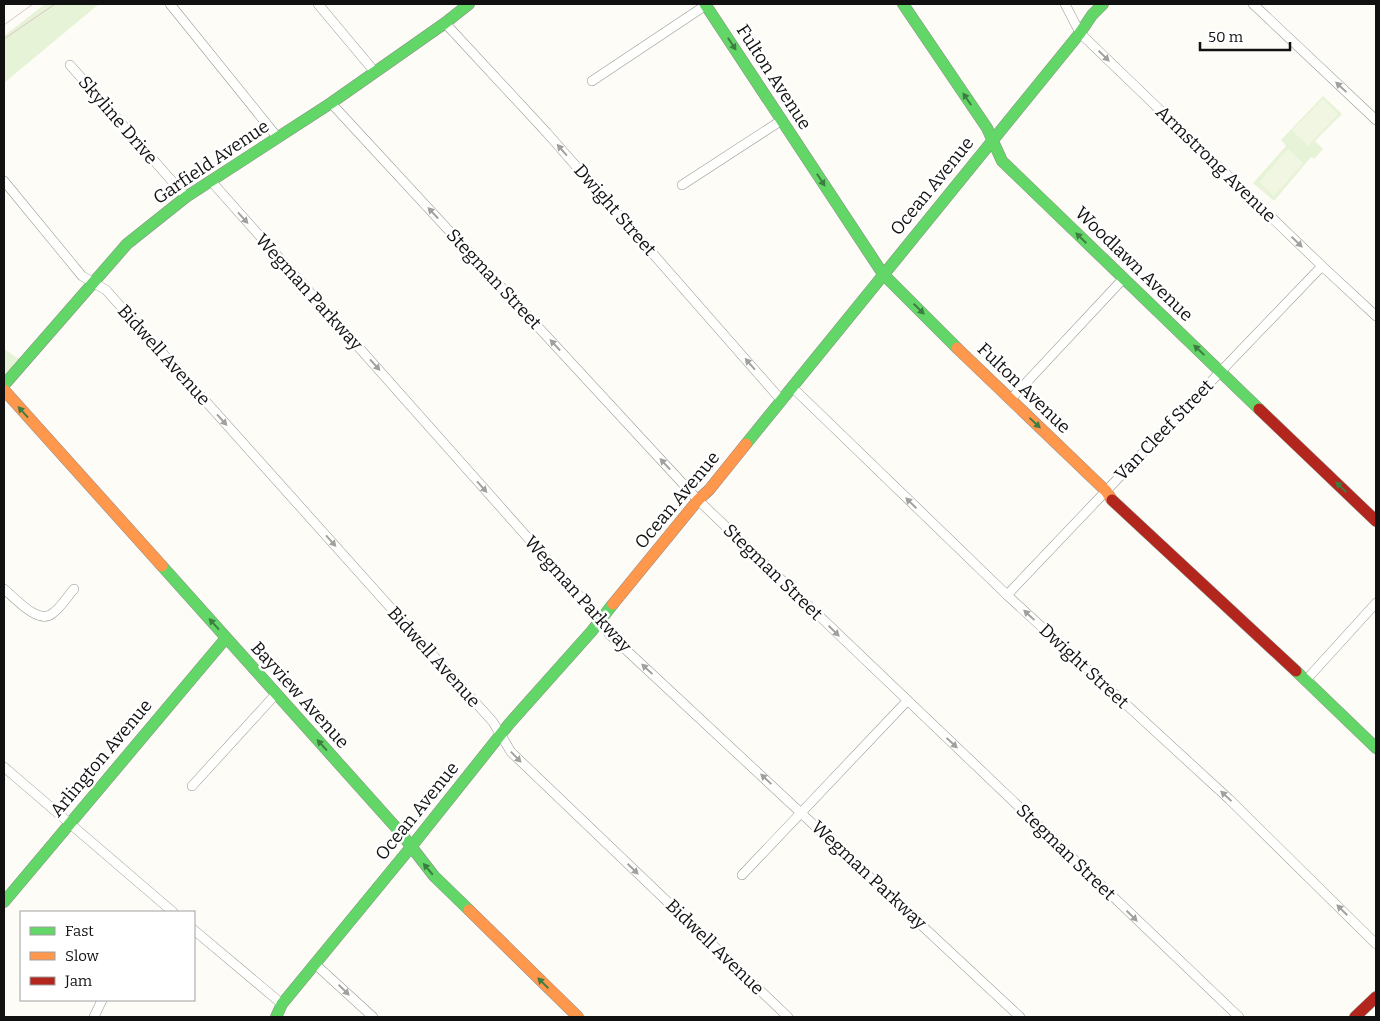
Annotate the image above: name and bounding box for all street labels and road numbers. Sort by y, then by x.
street label: Fulton Avenue [732,20,816,134]
street label: Skyline Drive [74,71,162,169]
street label: Armstrong Avenue [1151,101,1281,227]
street label: Garfield Avenue [149,115,273,209]
street label: Ocean Avenue [886,132,978,240]
street label: Dwight Street [569,160,661,261]
street label: Woodlawn Avenue [1070,202,1198,326]
street label: Stegman Street [442,224,546,334]
street label: Wegman Parkway [251,229,367,355]
street label: Bidwell Avenue [113,300,215,410]
street label: Fulton Avenue [973,338,1075,438]
street label: Van Cleef Street [1110,374,1218,485]
street label: Ocean Avenue [630,447,724,553]
street label: Stegman Street [719,519,828,625]
street label: Wegman Parkway [520,531,636,657]
street label: Bidwell Avenue [383,602,485,712]
street label: Dwight Street [1035,619,1134,713]
street label: Bayview Avenue [246,637,354,753]
street label: Arlington Avenue [45,695,157,821]
street label: Ocean Avenue [371,757,463,865]
street label: Stegman Street [1012,799,1121,905]
street label: Wegman Parkway [807,816,931,934]
street label: Bidwell Avenue [661,895,769,999]

